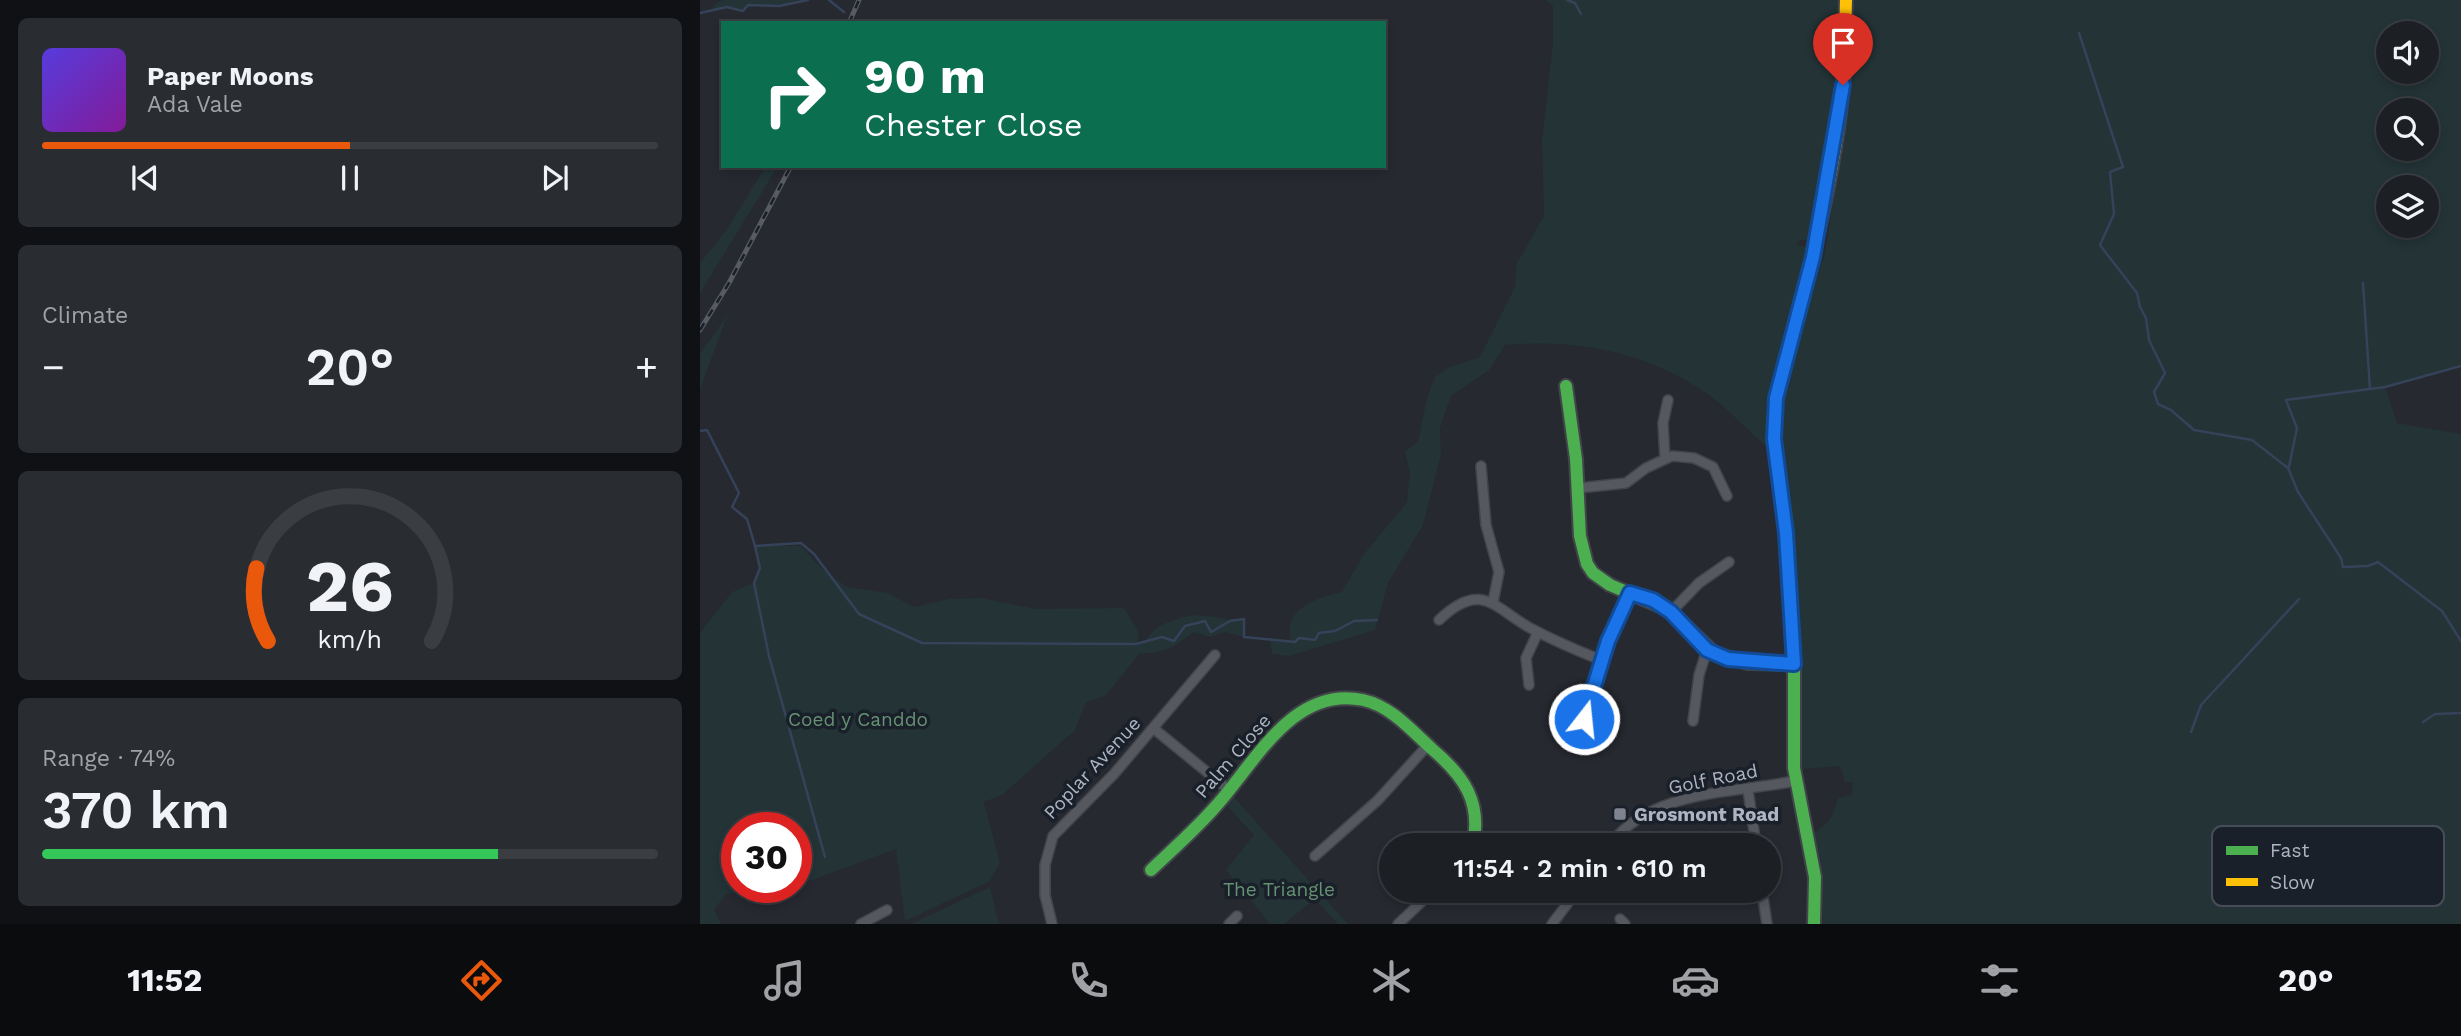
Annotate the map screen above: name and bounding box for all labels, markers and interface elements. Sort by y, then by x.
pin [1813,13,1873,85]
map controls [2376,21,2439,238]
button: sound [2376,21,2439,84]
icon: arrive [1824,24,1862,62]
text: 90 m [864,47,986,105]
icon: right [749,49,840,140]
text: Paper Moons [147,61,314,91]
text: Ada Vale [147,91,243,118]
button: search [2376,98,2439,161]
text: Chester Close [864,106,1082,144]
icon: previous [126,159,164,197]
icon: pause [331,159,369,197]
icon: next [536,159,574,197]
button: layers [2376,175,2439,238]
text: Climate [42,302,128,329]
text: 20° [306,337,394,398]
text: − [42,345,65,389]
text: + [635,345,658,389]
text: 26 [306,544,394,630]
text: km/h [318,625,382,654]
position arrow [1547,682,1621,756]
park label: Coed y Canddo [788,708,928,731]
street label: Palm Close [1190,709,1276,803]
street label: Poplar Avenue [1039,712,1145,824]
text: Range · 74% [42,745,175,772]
street label: Golf Road [1666,759,1760,799]
text: 370 km [42,780,230,841]
place label: Grosmont Road [1634,803,1779,826]
marker: Grosmont Road [1612,806,1628,822]
speed limit sign: 30 [721,812,812,903]
legend [2212,826,2444,906]
text: Fast [2270,839,2309,862]
text: 11:54 · 2 min · 610 m [1454,853,1707,883]
text: Slow [2270,871,2315,894]
park label: The Triangle [1223,878,1335,901]
icon: directions [457,956,506,1005]
icon: music [760,956,809,1005]
icon: phone [1064,956,1113,1005]
icon: climate [1367,956,1416,1005]
icon: car [1671,956,1720,1005]
icon: filters [1975,956,2024,1005]
text: 11:52 [127,961,202,999]
text: 20° [2278,961,2334,999]

